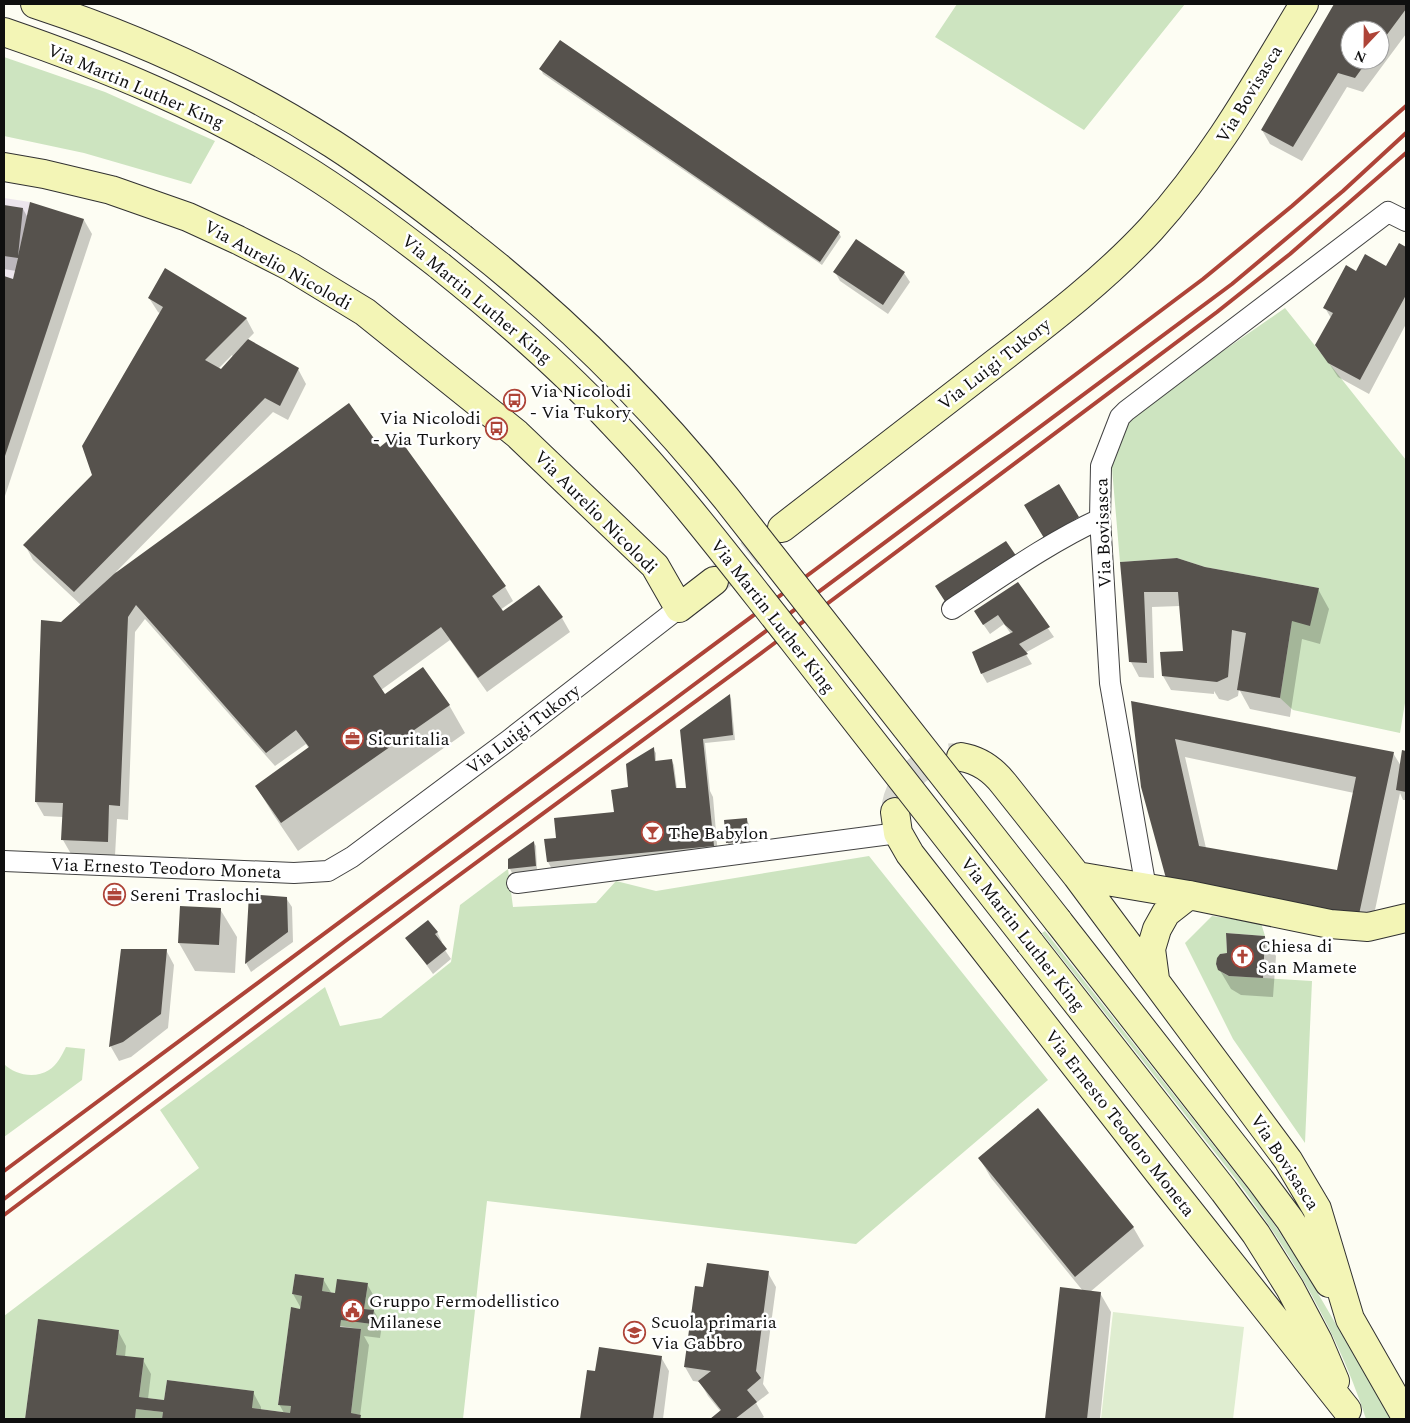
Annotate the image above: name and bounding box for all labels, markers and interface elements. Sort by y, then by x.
north arrow [1340,20,1390,70]
street label: Via Martin Luther King [43,37,228,136]
street label: Via Bovisasca [1210,40,1289,148]
text: N [1351,45,1370,68]
street label: Via Aurelio Nicolodi [199,213,357,317]
street label: Via Martin Luther King [395,228,558,371]
street label: Via Luigi Tukory [932,311,1057,417]
place label: Via Nicolodi - Via Tukory [530,378,632,426]
bus stop icon: Via Nicolodi - Via Tukory [502,389,526,413]
place label: Via Nicolodi - Via Turkory [373,405,482,453]
bus stop icon: Via Nicolodi - Via Turkory [485,416,509,440]
street label: Via Aurelio Nicolodi [528,444,664,580]
street label: Via Bovisasca [1088,477,1119,588]
street label: Via Martin Luther King [704,533,842,699]
street label: Via Luigi Tukory [461,677,587,781]
place label: Sicuritalia [368,726,450,753]
office icon: Sicuritalia [340,727,364,751]
place label: The Babylon [668,820,769,847]
bar icon: The Babylon [640,821,664,845]
street label: Via Ernesto Teodoro Moneta [50,851,282,886]
street label: Via Martin Luther King [954,851,1092,1017]
place label: Sereni Traslochi [130,882,260,909]
office icon: Sereni Traslochi [102,883,126,907]
place label: Chiesa di San Mamete [1258,933,1357,981]
church icon: Chiesa di San Mamete [1230,944,1254,968]
street label: Via Ernesto Teodoro Moneta [1038,1024,1201,1223]
street label: Via Bovisasca [1243,1109,1326,1216]
place label: Gruppo Fermodellistico Milanese [369,1288,559,1336]
public building icon: Gruppo Fermodellistico Milanese [341,1299,365,1323]
place label: Scuola primaria Via Gabbro [651,1309,777,1357]
school or university icon: Scuola primaria Via Gabbro [623,1320,647,1344]

